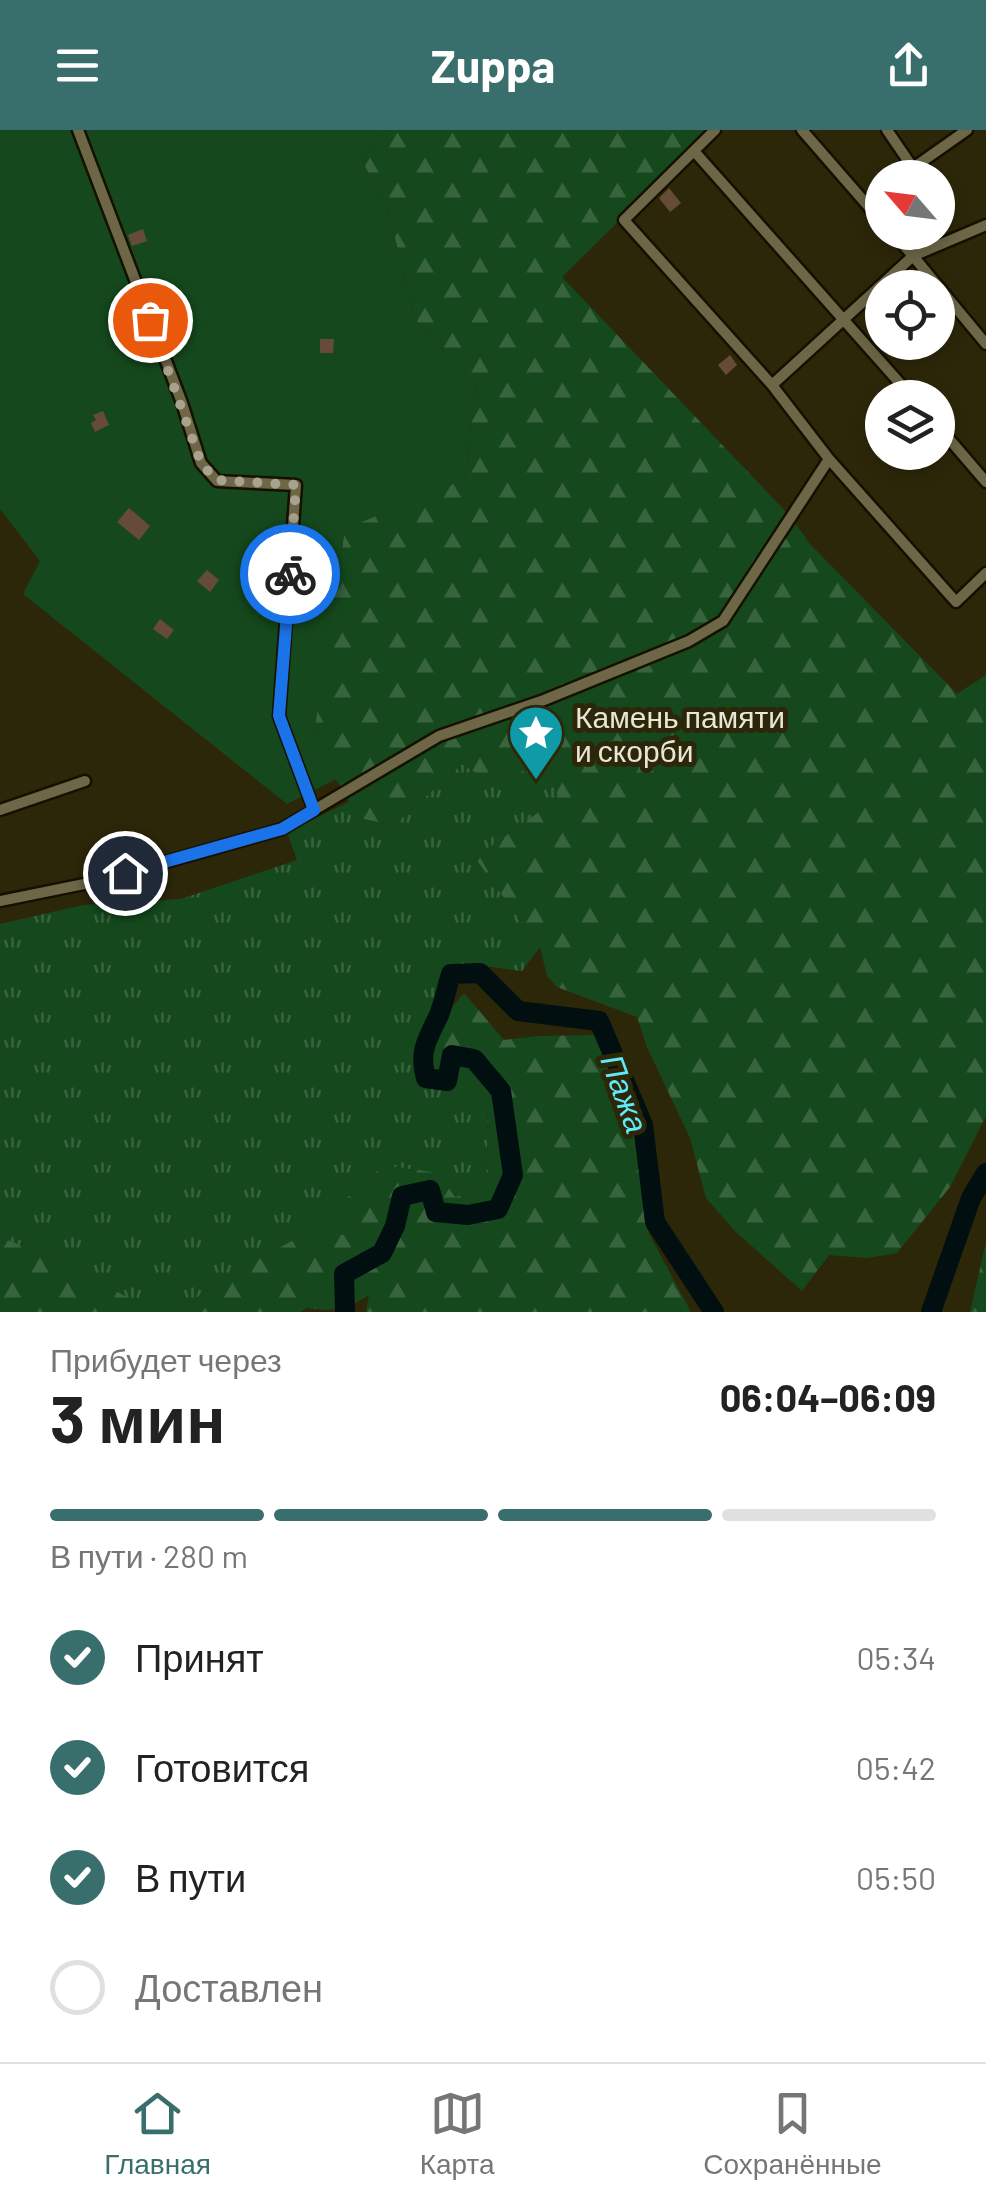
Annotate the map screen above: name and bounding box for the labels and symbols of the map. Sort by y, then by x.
north arrow [865,160,955,250]
pin [108,278,193,363]
courier [240,524,340,624]
place label: Камень памяти и скорби [575,698,785,768]
place icon: Камень памяти и скорби [506,703,566,782]
pin [83,831,168,916]
water label: Пажа [594,1049,658,1137]

